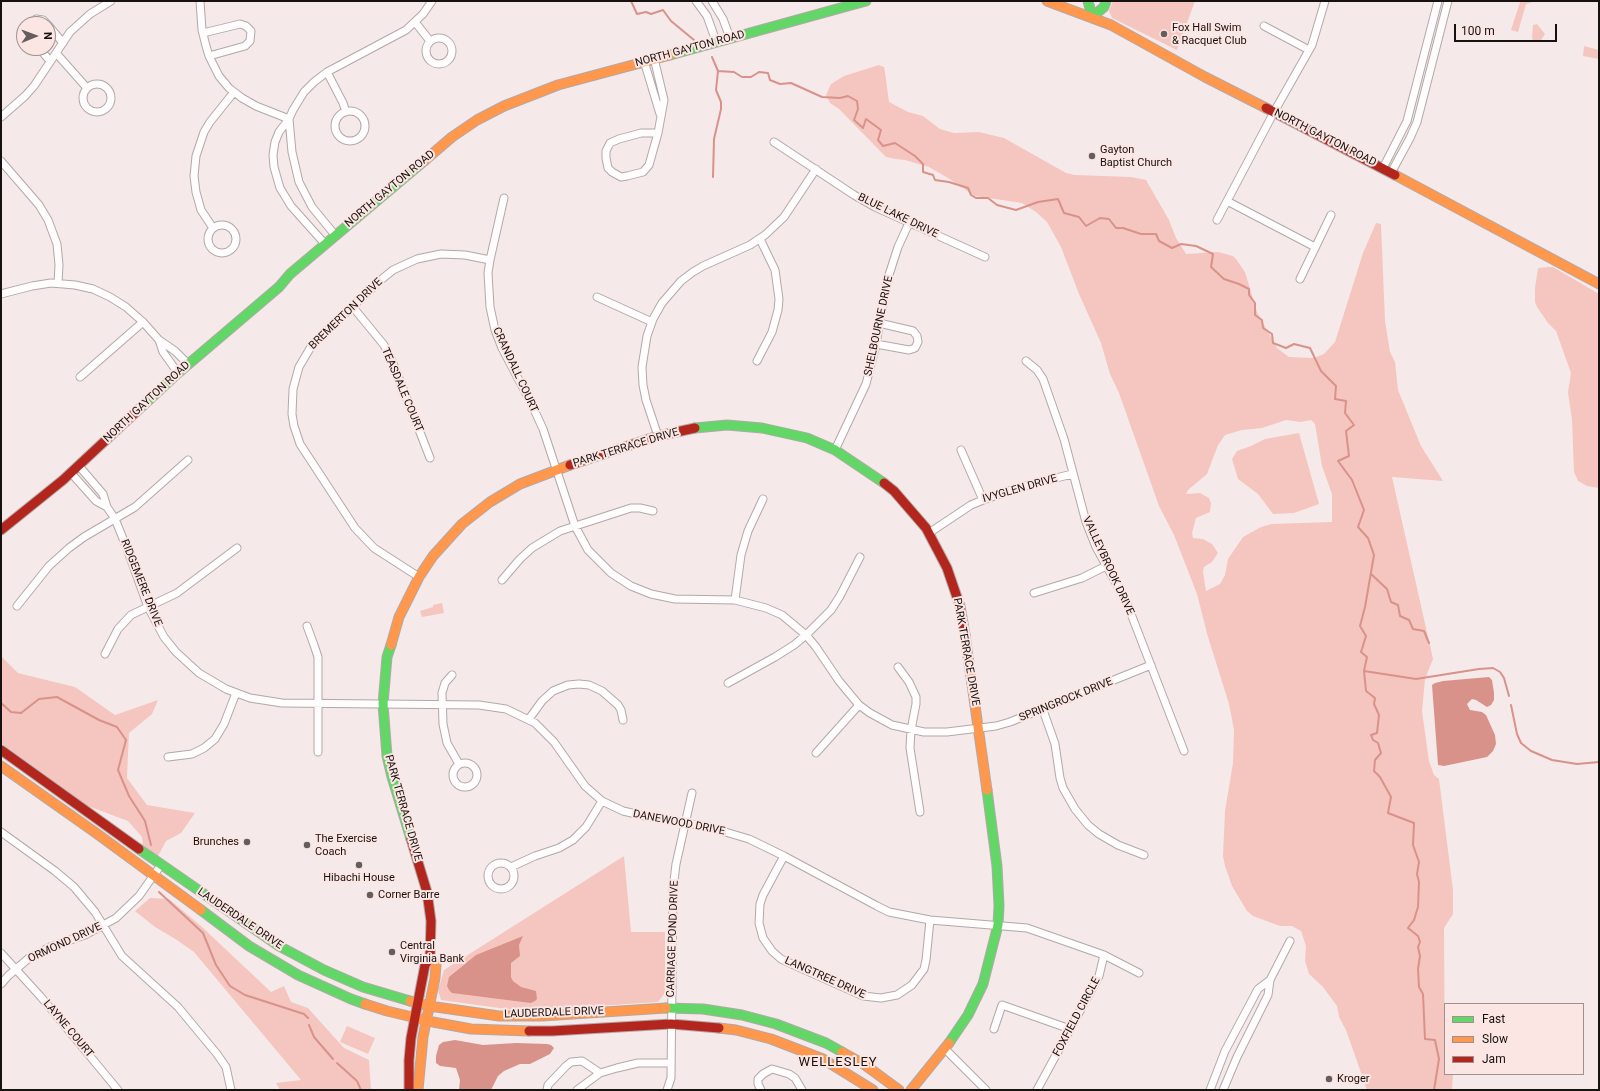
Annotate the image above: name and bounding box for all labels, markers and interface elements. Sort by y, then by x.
north arrow [16,16,56,56]
scale bar [1456,16,1559,42]
place label: Fox Hall Swim & Racquet Club [1172,21,1247,47]
text: 100 m [1461,24,1495,38]
street label: NORTH GAYTON ROAD [634,28,746,70]
marker: Fox Hall Swim & Racquet Club [1159,29,1169,39]
text: N [41,32,54,40]
street label: NORTH GAYTON ROAD [1272,106,1378,170]
place label: Gayton Baptist Church [1100,143,1172,169]
street label: NORTH GAYTON ROAD [342,148,438,230]
marker: Gayton Baptist Church [1087,151,1097,161]
street label: BLUE LAKE DRIVE [856,191,940,241]
street label: SHELBOURNE DRIVE [862,275,896,377]
street label: BREMERTON DRIVE [307,276,385,352]
street label: CRANDALL COURT [489,325,541,415]
street label: TEASDALE COURT [378,346,426,434]
street label: NORTH GAYTON ROAD [101,359,193,445]
street label: PARK TERRACE DRIVE [572,426,680,470]
street label: IVYGLEN DRIVE [981,472,1059,506]
street label: VALLEYBROOK DRIVE [1079,515,1137,617]
street label: RIDGEMERE DRIVE [118,538,164,628]
street label: PARK TERRACE DRIVE [950,597,982,707]
street label: SPRINGROCK DRIVE [1017,675,1115,725]
street label: PARK TERRACE DRIVE [382,753,424,863]
street label: DANEWOOD DRIVE [632,808,726,838]
place label: The Exercise Coach [315,832,377,858]
place label: Brunches [193,835,239,849]
marker: Brunches [242,837,252,847]
marker: The Exercise Coach [302,840,312,850]
marker: Hibachi House [354,860,364,870]
place label: Hibachi House [323,871,395,885]
street label: CARRIAGE POND DRIVE [664,880,682,998]
street label: LAUDERDALE DRIVE [195,886,285,952]
place label: Corner Barre [378,888,440,902]
marker: Corner Barre [365,890,375,900]
street label: ORMOND DRIVE [26,920,104,966]
place label: Central Virginia Bank [400,939,464,965]
marker: Central Virginia Bank [387,947,397,957]
street label: LANGTREE DRIVE [782,954,868,1002]
street label: FOXFIELD CIRCLE [1051,975,1103,1059]
street label: LAYNE COURT [40,998,96,1060]
legend [1444,1003,1584,1075]
street label: LAUDERDALE DRIVE [504,1005,604,1021]
text: Fast [1482,1012,1505,1026]
text: Slow [1482,1032,1508,1046]
text: Jam [1482,1052,1506,1066]
district label: WELLESLEY [798,1055,878,1071]
place label: Kroger [1337,1072,1370,1086]
marker: Kroger [1324,1074,1334,1084]

